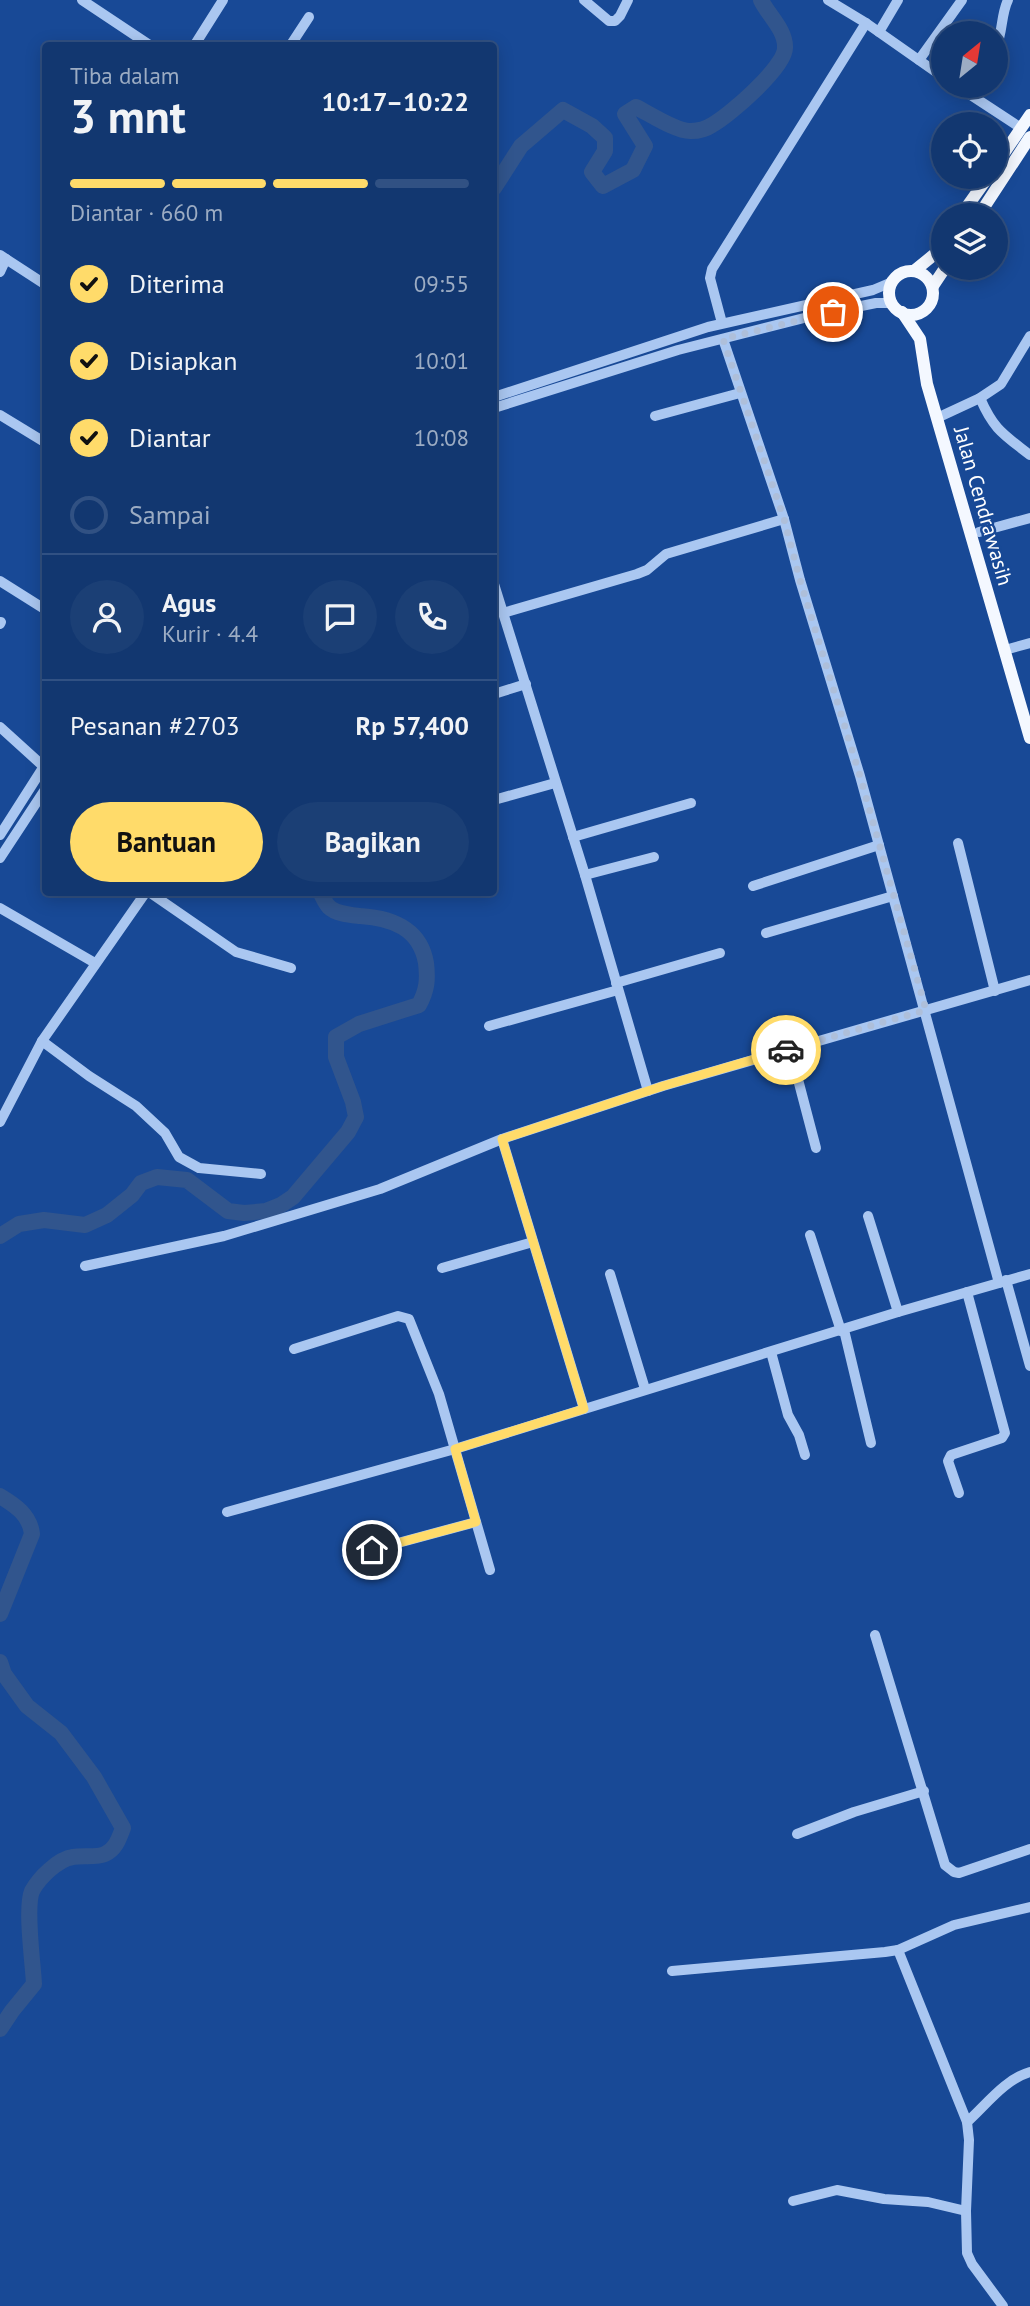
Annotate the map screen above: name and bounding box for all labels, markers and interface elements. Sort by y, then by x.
north arrow [931,21,1008,98]
map controls [931,21,1008,280]
text: Tiba dalam [70,61,179,90]
text: 10:17–10:22 [322,85,469,118]
text: 3 mnt [70,86,186,146]
button: locate [931,112,1008,189]
text: Diantar · 660 m [70,198,223,227]
button: layers [931,203,1008,280]
icon: check [70,265,108,303]
text: Diterima [129,267,225,300]
text: 09:55 [414,269,469,298]
pin [803,282,863,342]
icon: bag [814,293,852,331]
icon: check [70,342,108,380]
text: Disiapkan [129,344,237,377]
text: 10:01 [414,346,469,375]
icon: check [70,419,108,457]
text: Diantar [129,421,211,454]
street label: Jalan Cendrawasih [948,422,1019,589]
text: 10:08 [414,423,469,452]
text: Sampai [129,498,211,531]
button: person [70,580,144,654]
button: chat [303,580,377,654]
button: phone [395,580,469,654]
text: Agus [162,586,216,619]
text: Kurir · 4.4 [162,619,258,648]
text: Pesanan #2703 [70,709,240,742]
text: Rp 57,400 [356,709,469,742]
button: Bantuan [70,802,263,882]
button: Bagikan [277,802,469,882]
courier [751,1015,821,1085]
icon: car [767,1031,805,1069]
pin [342,1520,402,1580]
icon: home [353,1531,391,1569]

